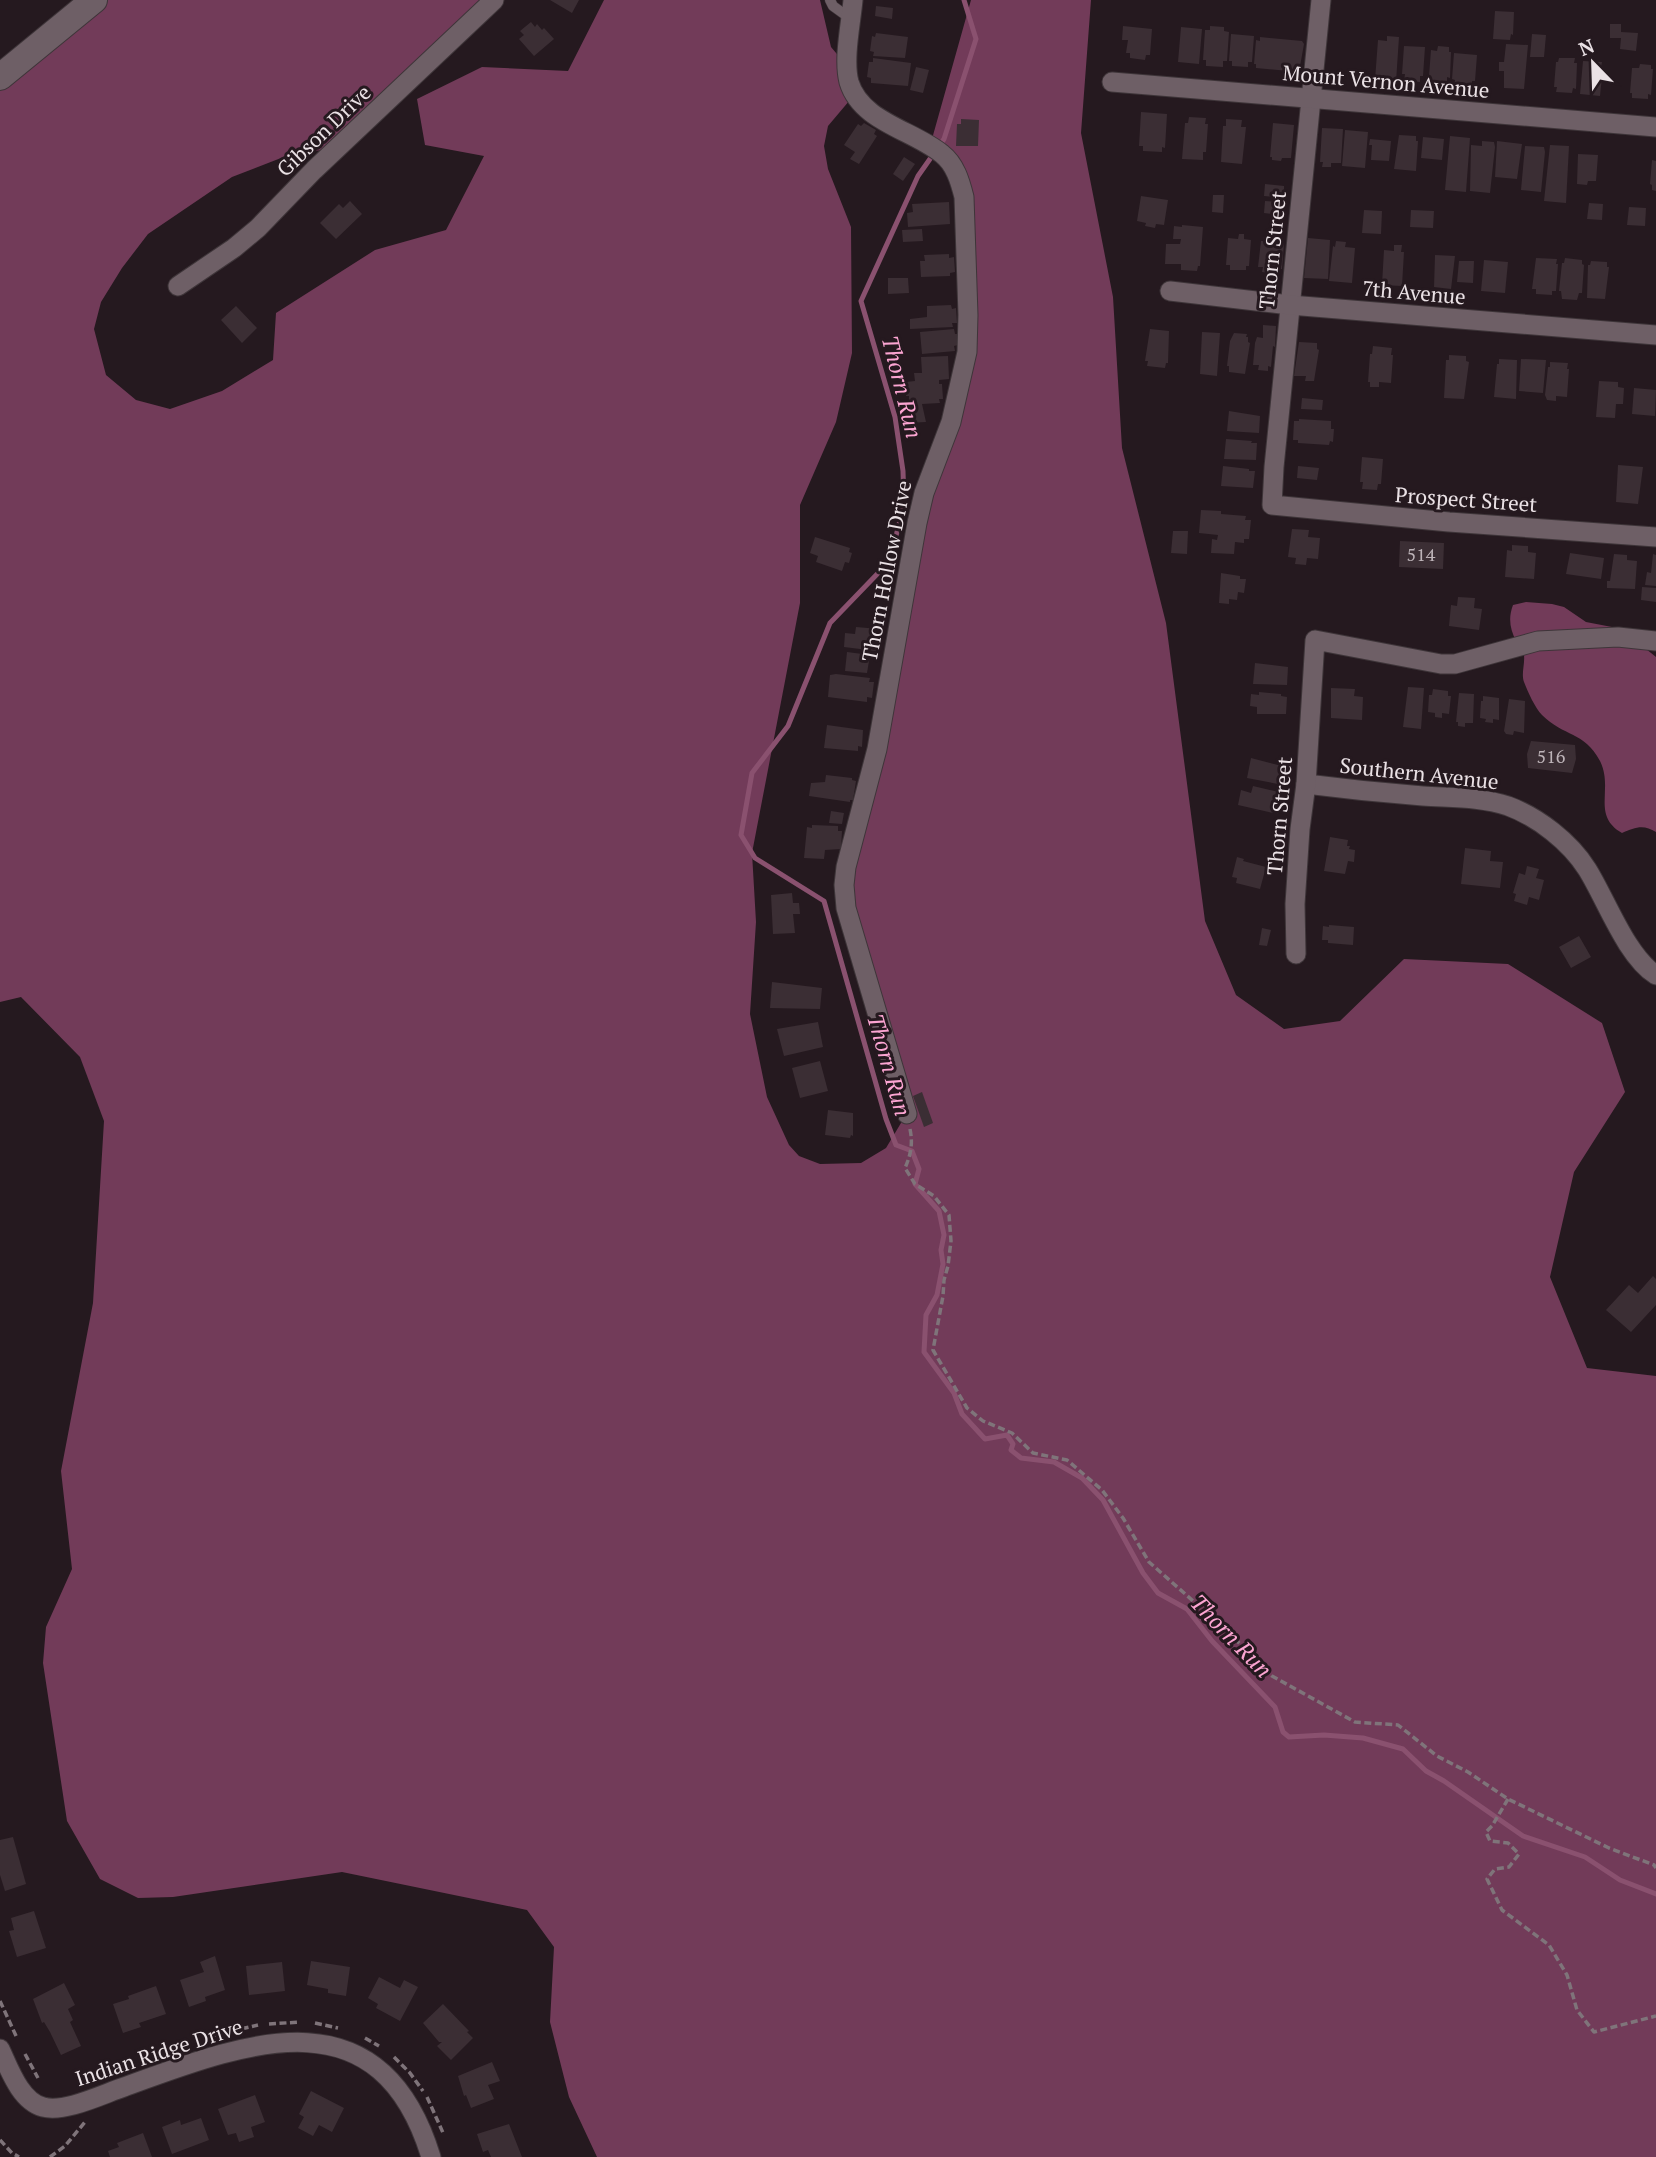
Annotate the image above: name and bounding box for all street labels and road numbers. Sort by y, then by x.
street label: Mount Vernon Avenue [1281,58,1491,104]
street label: Gibson Drive [270,78,376,182]
street label: Thorn Street [1252,189,1292,310]
street label: 7th Avenue [1361,274,1467,310]
street label: Thorn Hollow Drive [855,478,917,664]
street label: Prospect Street [1394,480,1538,518]
street label: Southern Avenue [1338,751,1500,795]
street label: Thorn Street [1260,755,1298,876]
street label: Indian Ridge Drive [72,2012,246,2092]

